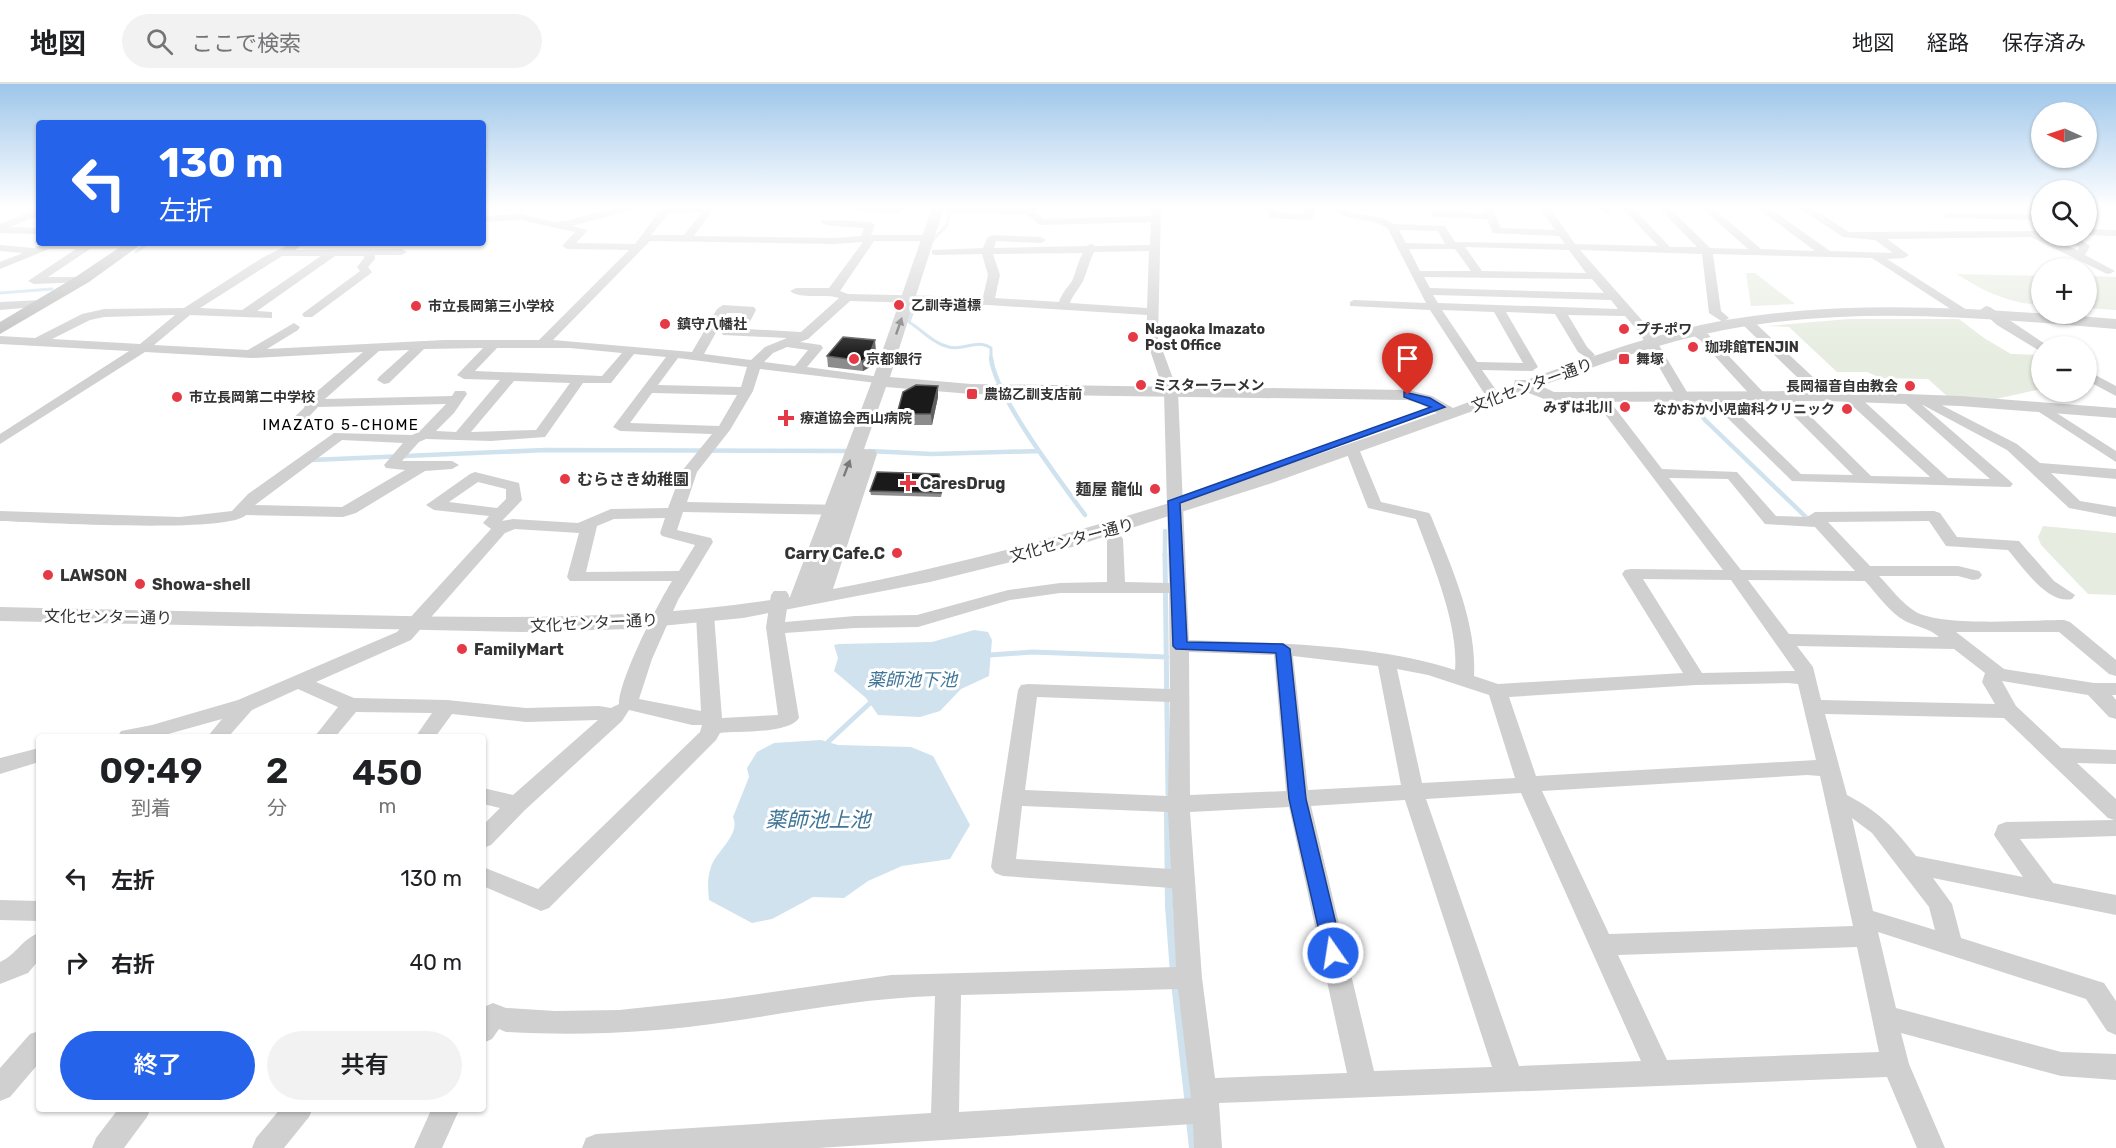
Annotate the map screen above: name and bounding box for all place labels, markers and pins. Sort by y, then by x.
place label: 乙訓寺道標 [911,297,981,314]
place label: 市立長岡第三小学校 [428,298,554,315]
marker: 乙訓寺道標 [892,298,906,312]
marker: 市立長岡第三小学校 [409,299,423,313]
place label: 鎮守八幡社 [677,316,747,333]
marker: 鎮守八幡社 [658,317,672,331]
place label: Nagaoka Imazato Post Office [1145,321,1265,354]
place label: プチポワ [1636,321,1692,338]
marker: プチポワ [1617,322,1631,336]
marker: Nagaoka Imazato Post Office [1126,330,1140,344]
pin [1382,333,1433,395]
place label: 珈琲館TENJIN [1705,339,1799,356]
marker: 珈琲館TENJIN [1686,340,1700,354]
place label: 京都銀行 [866,351,922,368]
place label: 舞塚 [1636,351,1664,368]
marker: 京都銀行 [847,352,861,366]
marker: 舞塚 [1617,352,1631,366]
place label: ミスターラーメン [1153,377,1264,394]
marker: ミスターラーメン [1134,378,1148,392]
place label: 長岡福音自由教会 [1786,378,1898,395]
marker: 長岡福音自由教会 [1903,379,1917,393]
place label: 農協乙訓支店前 [984,386,1082,403]
marker: 農協乙訓支店前 [965,387,979,401]
place label: 市立長岡第二中学校 [189,389,315,406]
marker: 市立長岡第二中学校 [170,390,184,404]
place label: みずは北川 [1543,399,1613,416]
marker: みずは北川 [1618,400,1632,414]
place label: なかおか小児歯科クリニック [1653,401,1835,418]
marker: なかおか小児歯科クリニック [1840,402,1854,416]
marker: 療道協会西山病院 [777,409,795,427]
place label: 療道協会西山病院 [800,410,912,427]
place label: むらさき幼稚園 [577,470,689,489]
marker: むらさき幼稚園 [558,472,572,486]
place label: CaresDrug [920,474,1005,493]
marker: CaresDrug [901,476,915,490]
place label: 麺屋 龍仙 [1076,480,1143,499]
marker: 麺屋 龍仙 [1148,482,1162,496]
place label: Carry Cafe.C [784,544,885,563]
marker: Carry Cafe.C [890,546,904,560]
place label: LAWSON [60,566,127,585]
marker: LAWSON [41,568,55,582]
place label: Showa-shell [152,575,251,594]
marker: Showa-shell [133,577,147,591]
place label: FamilyMart [474,640,564,659]
marker: FamilyMart [455,642,469,656]

